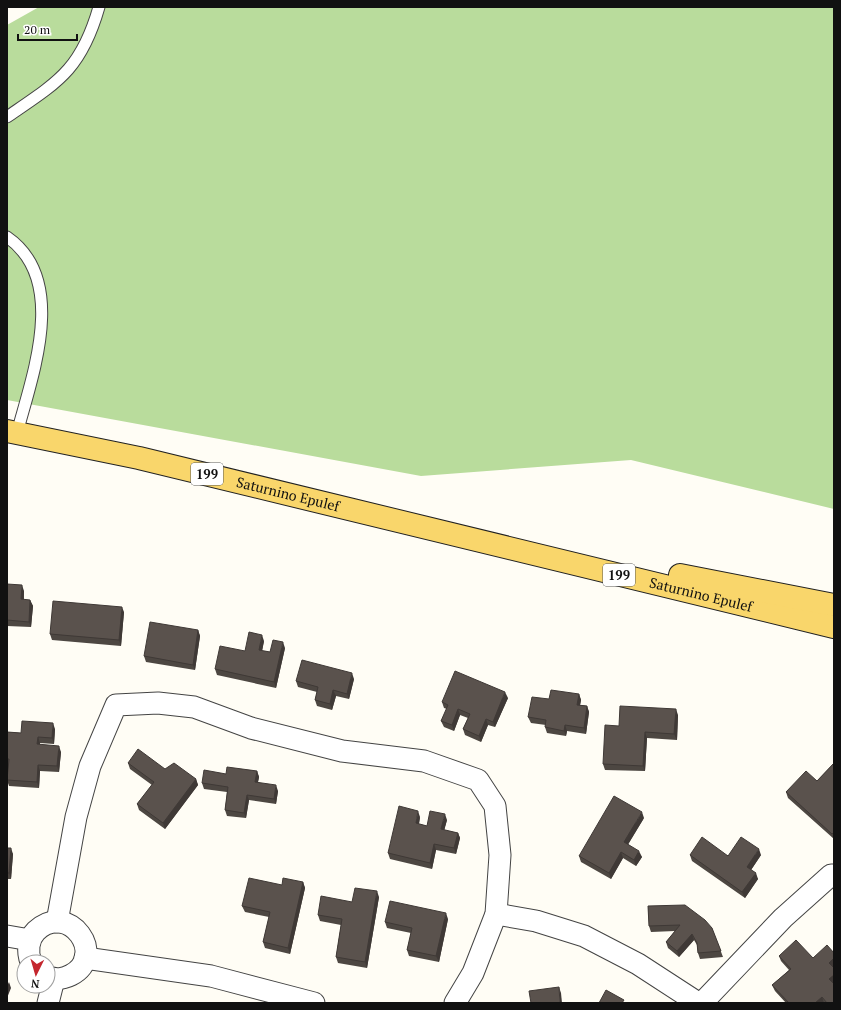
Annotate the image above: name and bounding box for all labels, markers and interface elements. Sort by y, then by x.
scale bar [18,16,77,42]
text: 20 m [24,22,51,37]
road number: 199 [191,463,223,485]
street label: Saturnino Epulef [235,472,343,516]
road number: 199 [603,564,635,586]
street label: Saturnino Epulef [648,572,756,616]
north arrow [16,954,56,994]
text: N [30,977,40,991]

